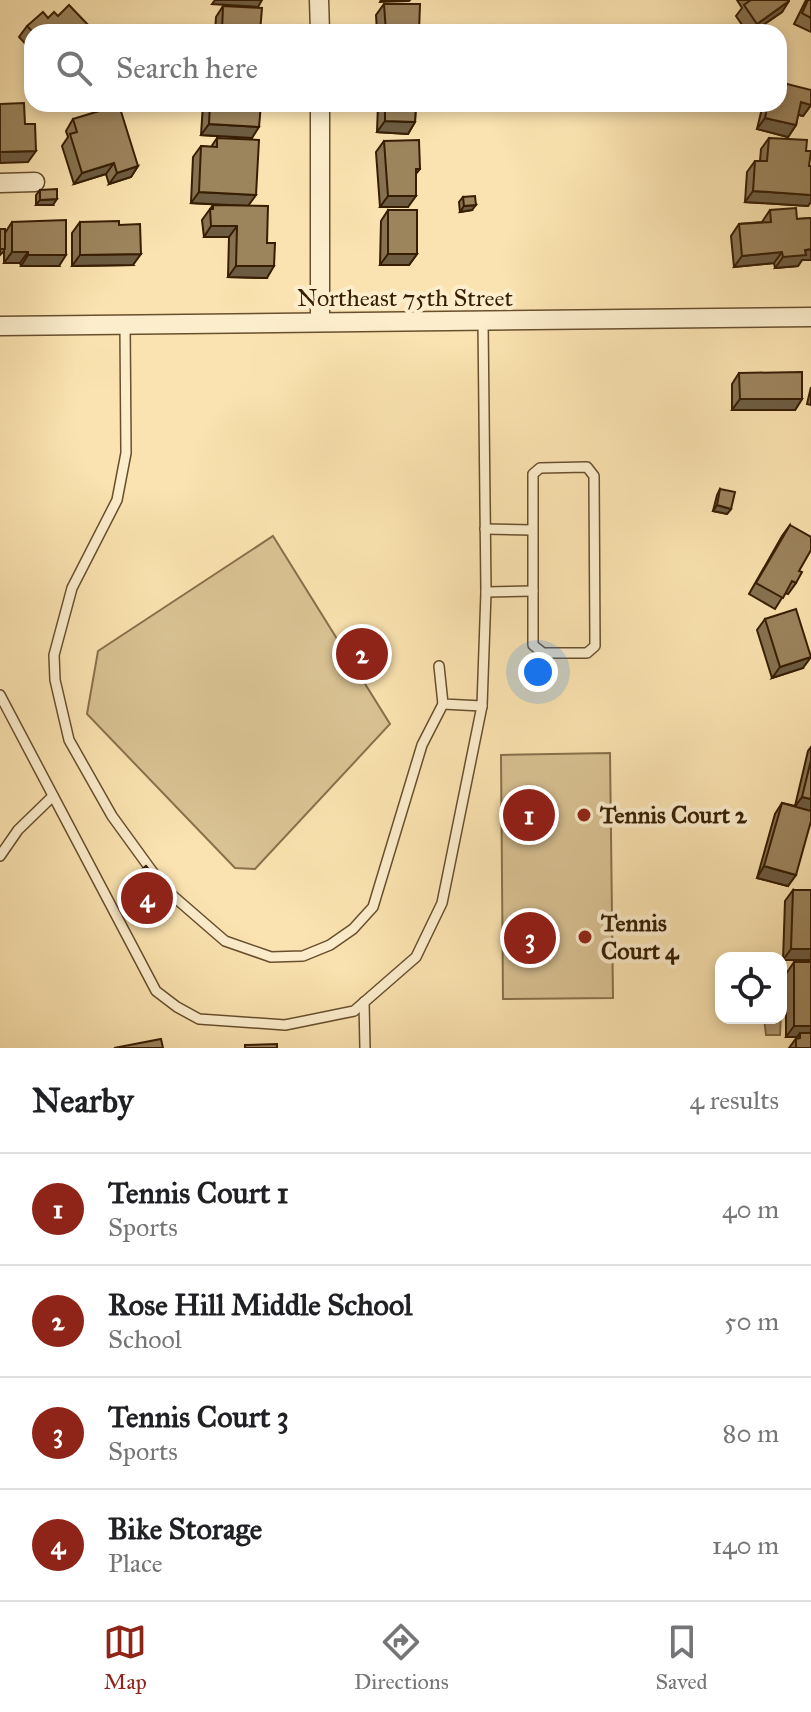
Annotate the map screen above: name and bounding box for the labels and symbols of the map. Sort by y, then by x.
street label: Northeast 75th Street [297,283,514,313]
pin: 2 [336,624,388,684]
your location [518,652,558,692]
pin: 1 [503,785,555,845]
place label: Tennis Court 2 [599,800,748,830]
marker: Tennis Court 2 [575,806,593,824]
pin: 4 [121,868,173,928]
pin: 3 [504,908,556,968]
place label: Tennis Court 4 [600,908,680,966]
marker: Tennis Court 4 [576,928,594,946]

